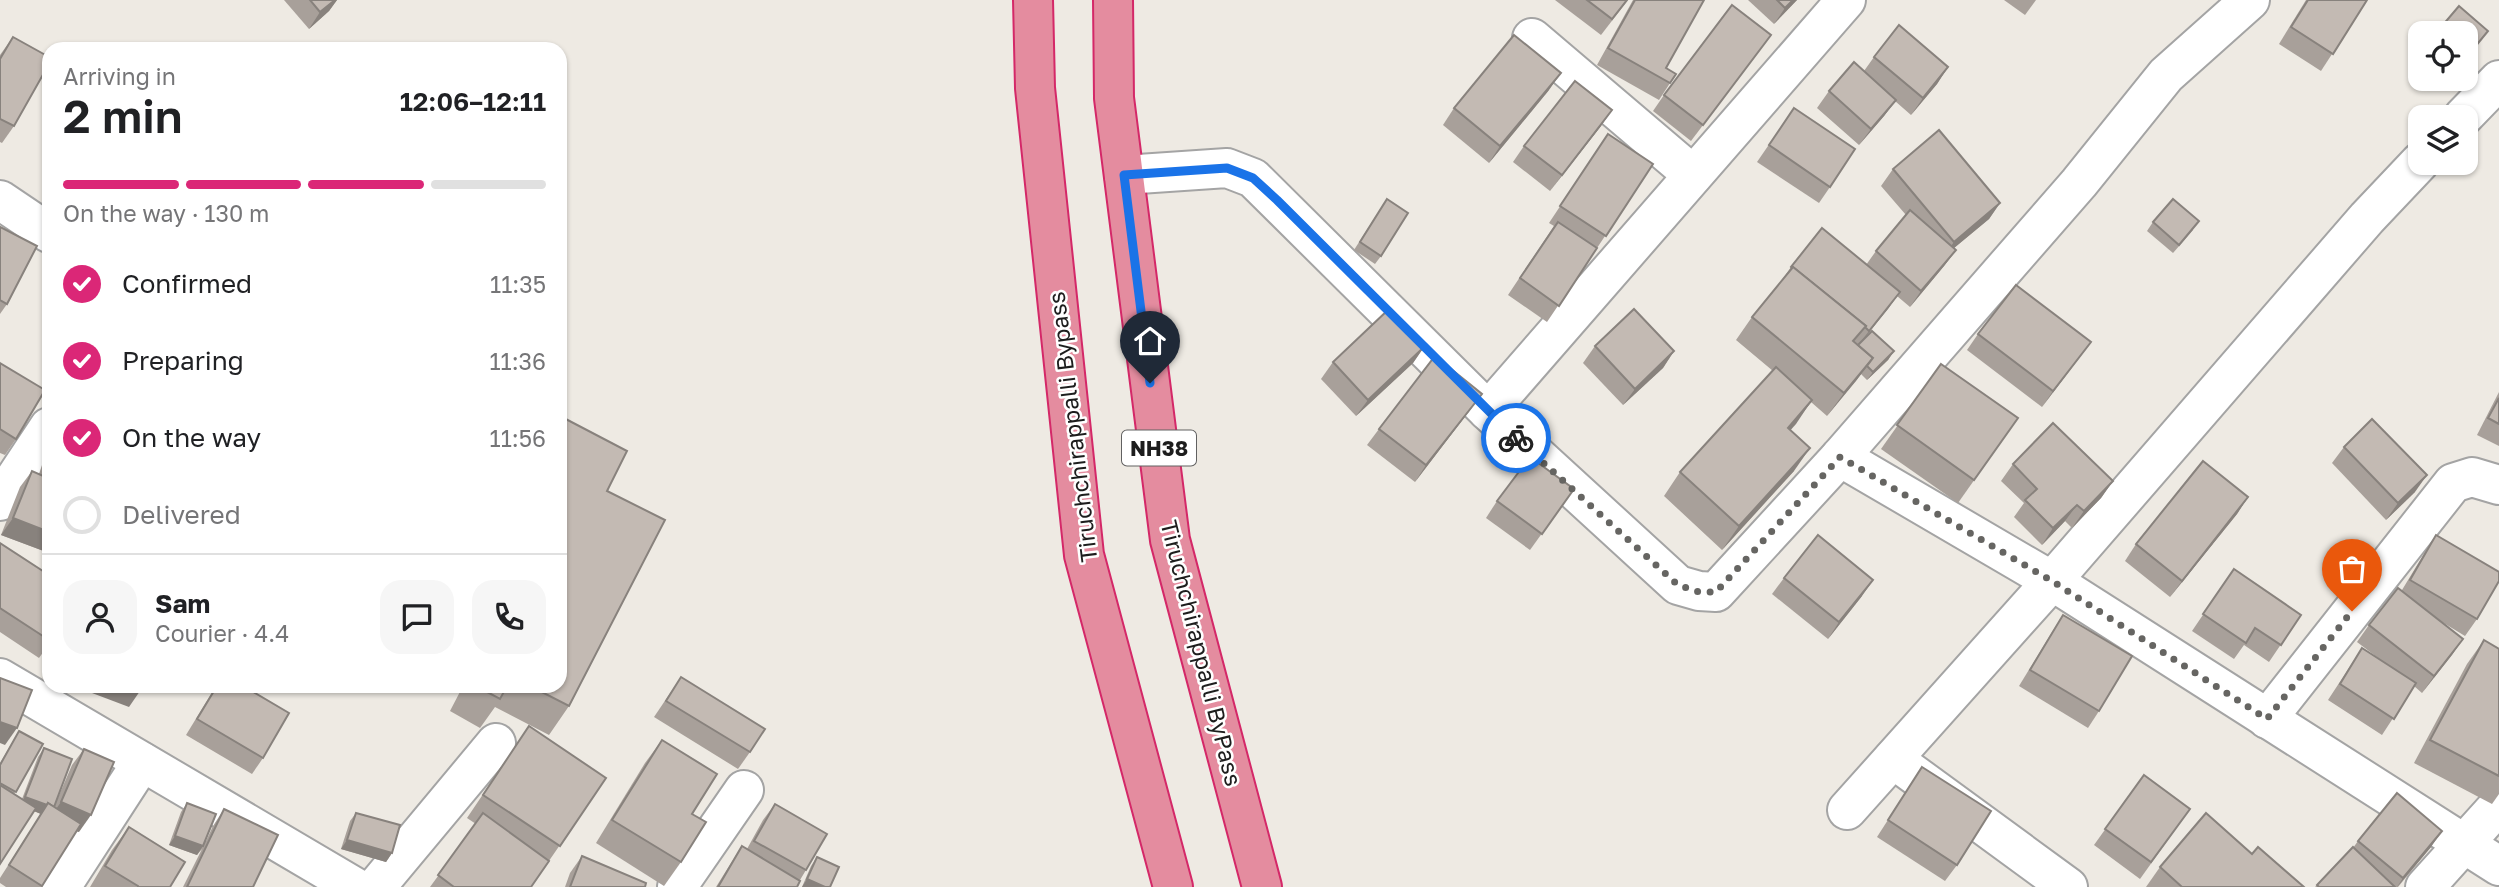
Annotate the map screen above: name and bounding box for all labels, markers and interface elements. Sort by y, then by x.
map controls [2408,21,2478,175]
button: locate [2408,21,2478,91]
text: Arriving in [63,62,176,90]
text: 12:06–12:11 [400,86,546,117]
text: 2 min [63,88,183,143]
button: layers [2408,105,2478,175]
text: On the way · 130 m [63,199,269,227]
icon: check [63,265,101,303]
text: Confirmed [122,268,252,299]
text: 11:35 [490,270,546,298]
street label: Tiruchchirappalli Bypass [1042,290,1102,564]
pin [1120,311,1180,383]
icon: home [1131,322,1169,360]
icon: check [63,342,101,380]
text: Preparing [122,345,244,376]
text: 11:36 [489,347,546,375]
courier [1481,403,1551,473]
icon: check [63,419,101,457]
icon: bike [1497,419,1535,457]
text: On the way [122,422,261,453]
text: 11:56 [490,424,546,452]
road number: NH38 [1122,430,1196,466]
text: Delivered [122,499,241,530]
street label: Tiruchchirappalli ByPass [1155,517,1249,789]
pin [2322,539,2382,611]
icon: bag [2333,550,2371,588]
button: person [63,580,137,654]
button: chat [380,580,454,654]
button: phone [472,580,546,654]
text: Sam [155,588,210,619]
text: Courier · 4.4 [155,619,289,647]

